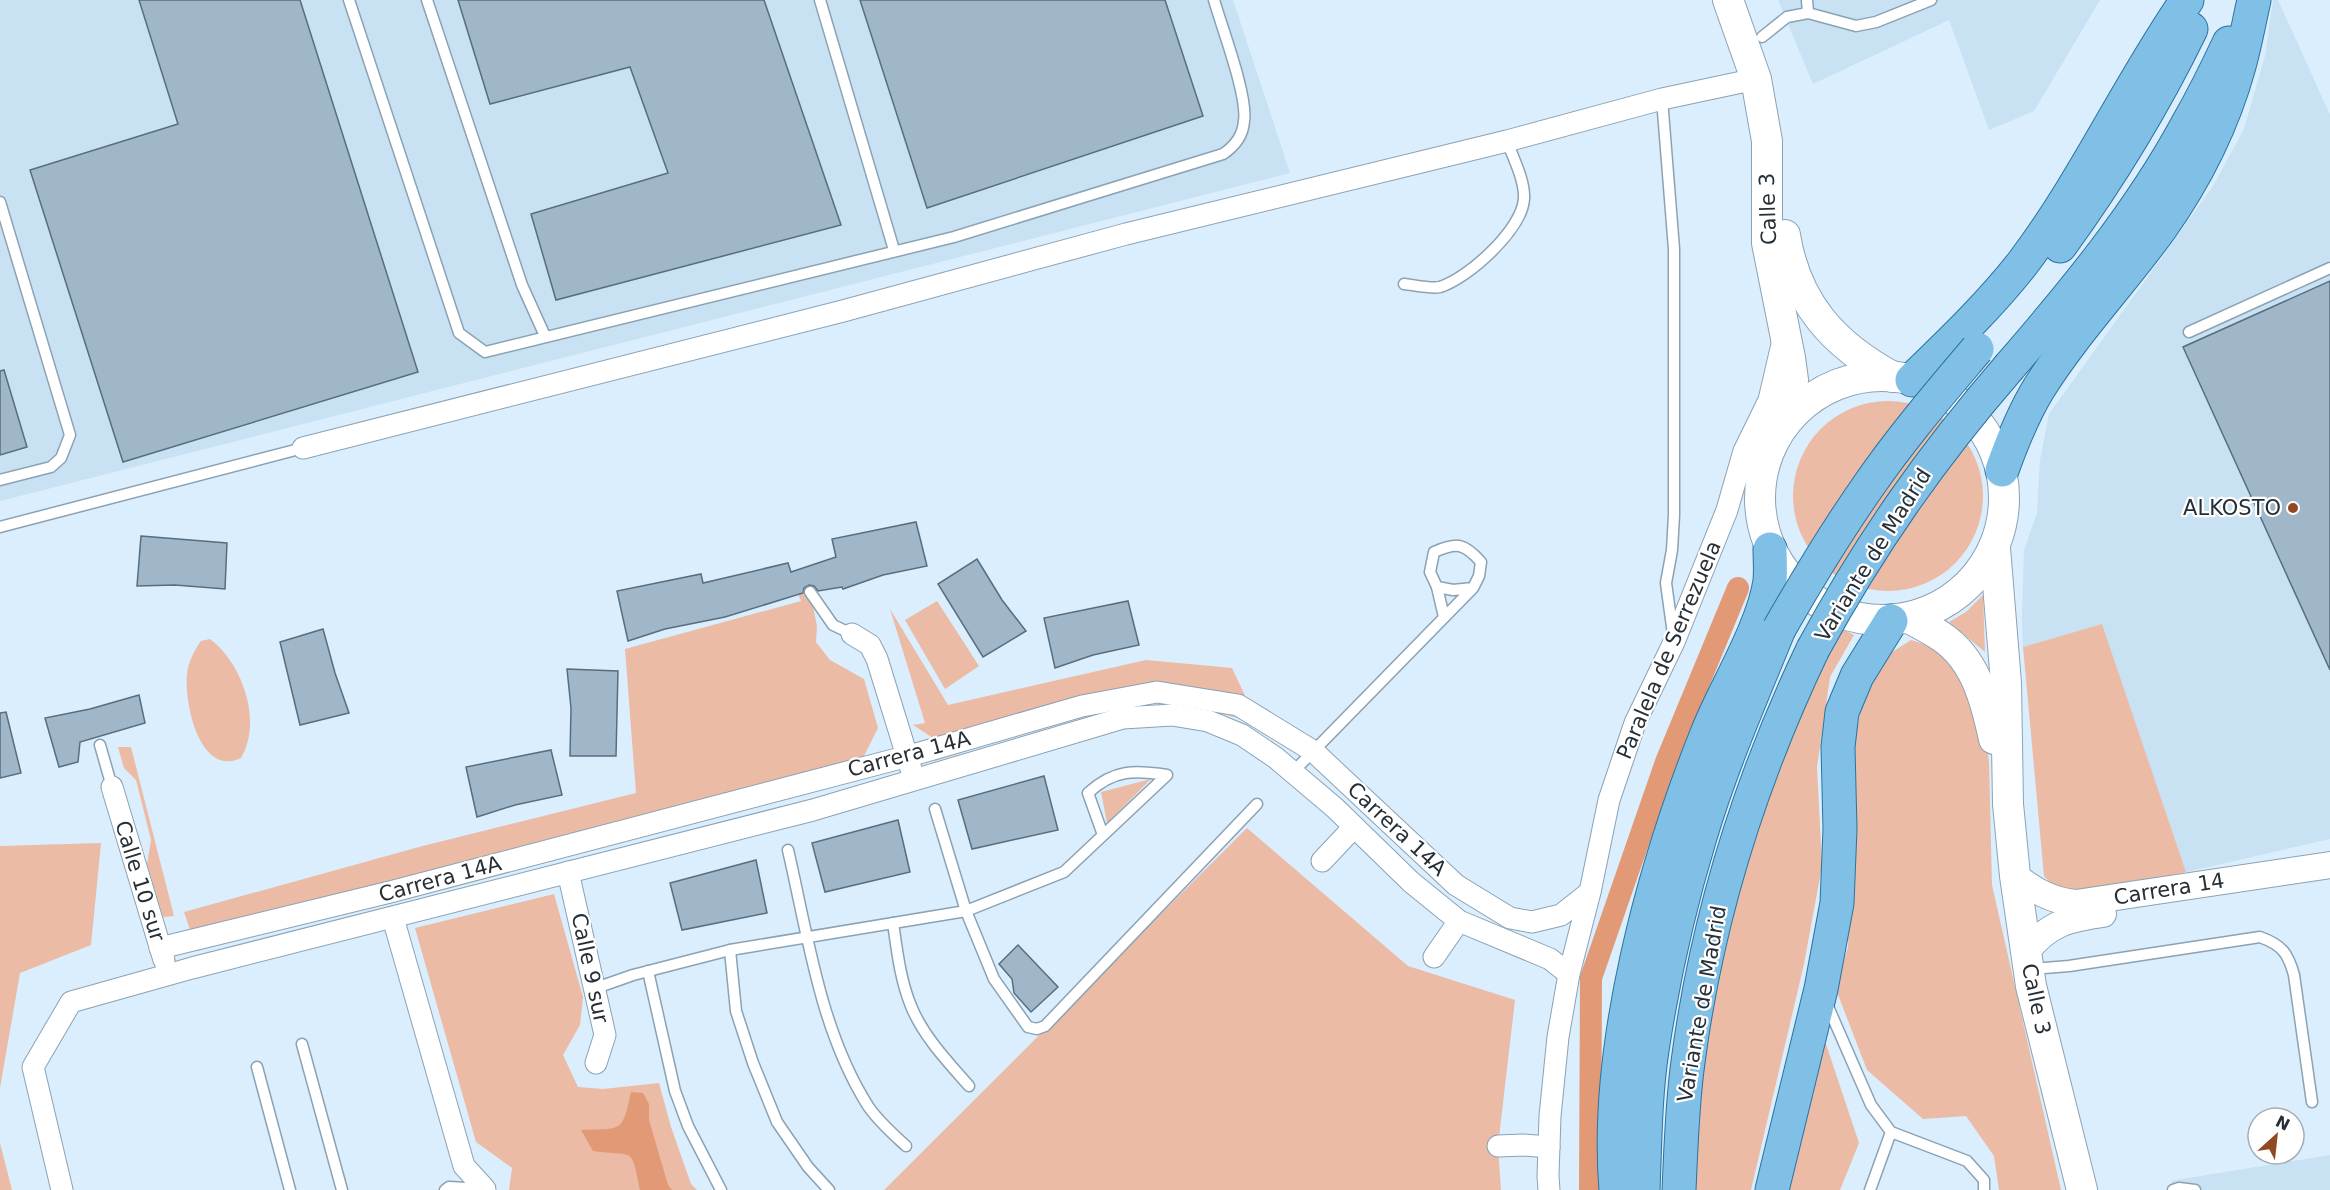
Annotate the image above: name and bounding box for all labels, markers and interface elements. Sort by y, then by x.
street label: Calle 3 [1755,173,1781,245]
street label: Variante de Madrid [1810,464,1936,646]
place label: ALKOSTO [2183,496,2281,520]
marker: ALKOSTO [2286,501,2300,515]
street label: Paralela de Serrezuela [1612,537,1726,763]
street label: Carrera 14A [845,726,974,782]
street label: Carrera 14A [1343,777,1452,881]
street label: Calle 10 sur [110,818,170,945]
street label: Carrera 14A [376,851,505,907]
street label: Carrera 14 [2112,868,2226,910]
street label: Variante de Madrid [1673,904,1731,1104]
street label: Calle 9 sur [567,911,613,1025]
street label: Calle 3 [2017,961,2055,1037]
north arrow [2246,1106,2306,1166]
text: N [2272,1112,2293,1135]

